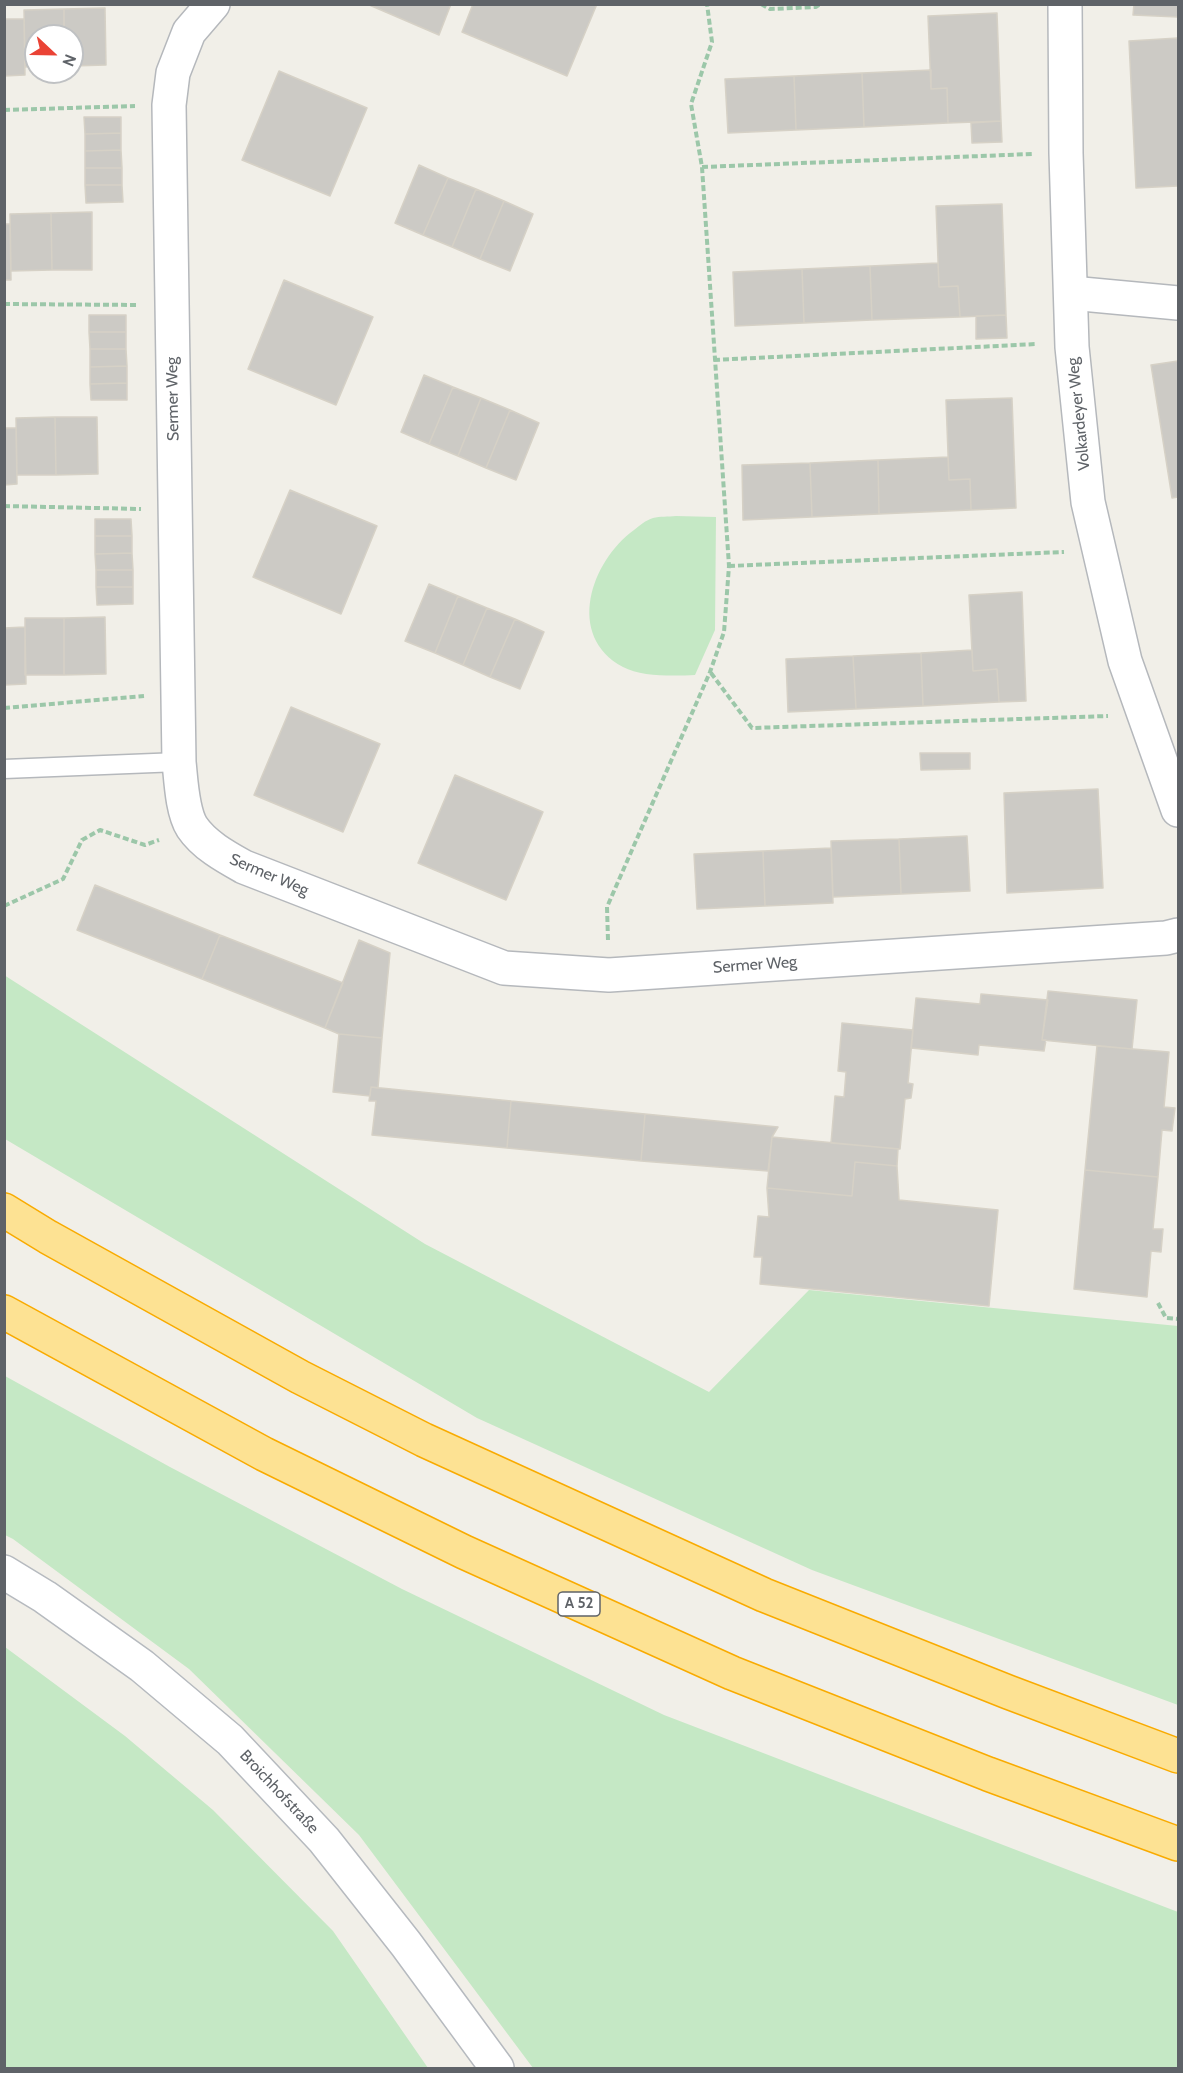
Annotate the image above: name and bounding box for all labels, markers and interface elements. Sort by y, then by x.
north arrow [24,24,84,84]
text: N [58,51,80,69]
street label: Sermer Weg [163,357,183,441]
street label: Volkardeyer Weg [1064,357,1094,471]
street label: Sermer Weg [227,850,311,900]
street label: Sermer Weg [712,952,798,978]
road number: A 52 [558,1592,600,1616]
street label: Broichhofstraße [235,1746,323,1838]

